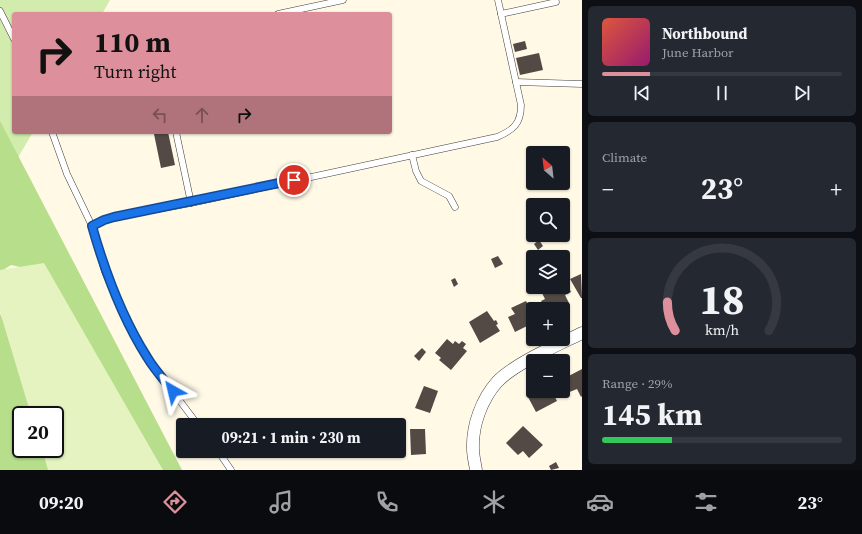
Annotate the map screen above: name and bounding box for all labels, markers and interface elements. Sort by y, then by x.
text: 110 m [94,23,171,61]
text: Northbound [662,23,747,44]
icon: right [28,28,80,80]
text: June Harbor [662,44,734,61]
text: Turn right [94,59,176,84]
icon: previous [631,82,653,104]
icon: pause [711,82,733,104]
icon: next [791,82,813,104]
icon: left [149,104,171,126]
icon: ahead [191,104,213,126]
icon: right [233,104,255,126]
north arrow [526,146,570,190]
map controls [526,146,570,398]
text: Climate [602,149,647,166]
pin [277,163,311,197]
text: 23° [701,168,743,209]
icon: arrive [283,169,305,191]
text: − [602,174,614,204]
text: + [830,174,842,204]
button: search [526,198,570,242]
button: layers [526,250,570,294]
text: 18 [699,271,745,328]
button: + [526,302,570,346]
text: km/h [705,320,739,340]
button: − [526,354,570,398]
position arrow [152,370,194,412]
text: Range · 29% [602,375,673,392]
text: 145 km [602,394,702,435]
speed limit sign: 20 [12,406,64,458]
text: 09:21 · 1 min · 230 m [222,427,361,448]
icon: directions [161,488,189,516]
icon: music [267,488,295,516]
icon: phone [373,488,401,516]
icon: climate [480,488,508,516]
icon: car [586,488,614,516]
icon: filters [692,488,720,516]
text: 09:20 [39,490,83,515]
text: 23° [798,490,823,515]

